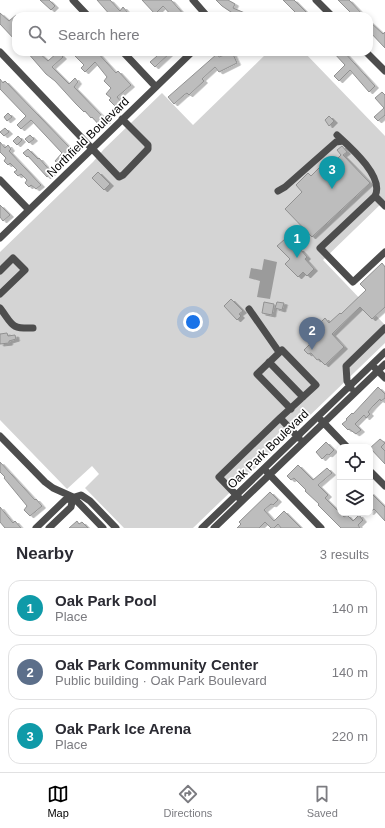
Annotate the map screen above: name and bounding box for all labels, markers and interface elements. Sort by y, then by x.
search box [12,12,373,56]
icon: search [26,23,48,45]
text: Search here [58,26,140,43]
street label: Northfield Boulevard [44,94,132,180]
pin: 3 [319,156,345,189]
pin: 1 [284,225,310,258]
your location [183,312,203,332]
pin: 2 [299,317,325,350]
street label: Oak Park Boulevard [225,407,311,491]
map controls [337,444,373,516]
button: locate [337,444,373,480]
button: layers [337,480,373,516]
text: Nearby [16,544,74,563]
text: 3 results [320,547,369,562]
text: Oak Park Pool [55,592,157,609]
text: 1 [26,601,34,616]
text: 140 m [332,601,368,616]
text: Place [55,609,88,624]
text: Oak Park Community Center [55,656,258,673]
text: 2 [26,665,34,680]
text: 140 m [332,665,368,680]
text: Public building · Oak Park Boulevard [55,673,267,688]
text: Oak Park Ice Arena [55,720,191,737]
text: 3 [26,729,34,744]
text: 220 m [332,729,368,744]
text: Place [55,737,88,752]
tab: Map [47,783,69,819]
tab: Directions [163,783,212,819]
tab: Saved [307,783,338,819]

